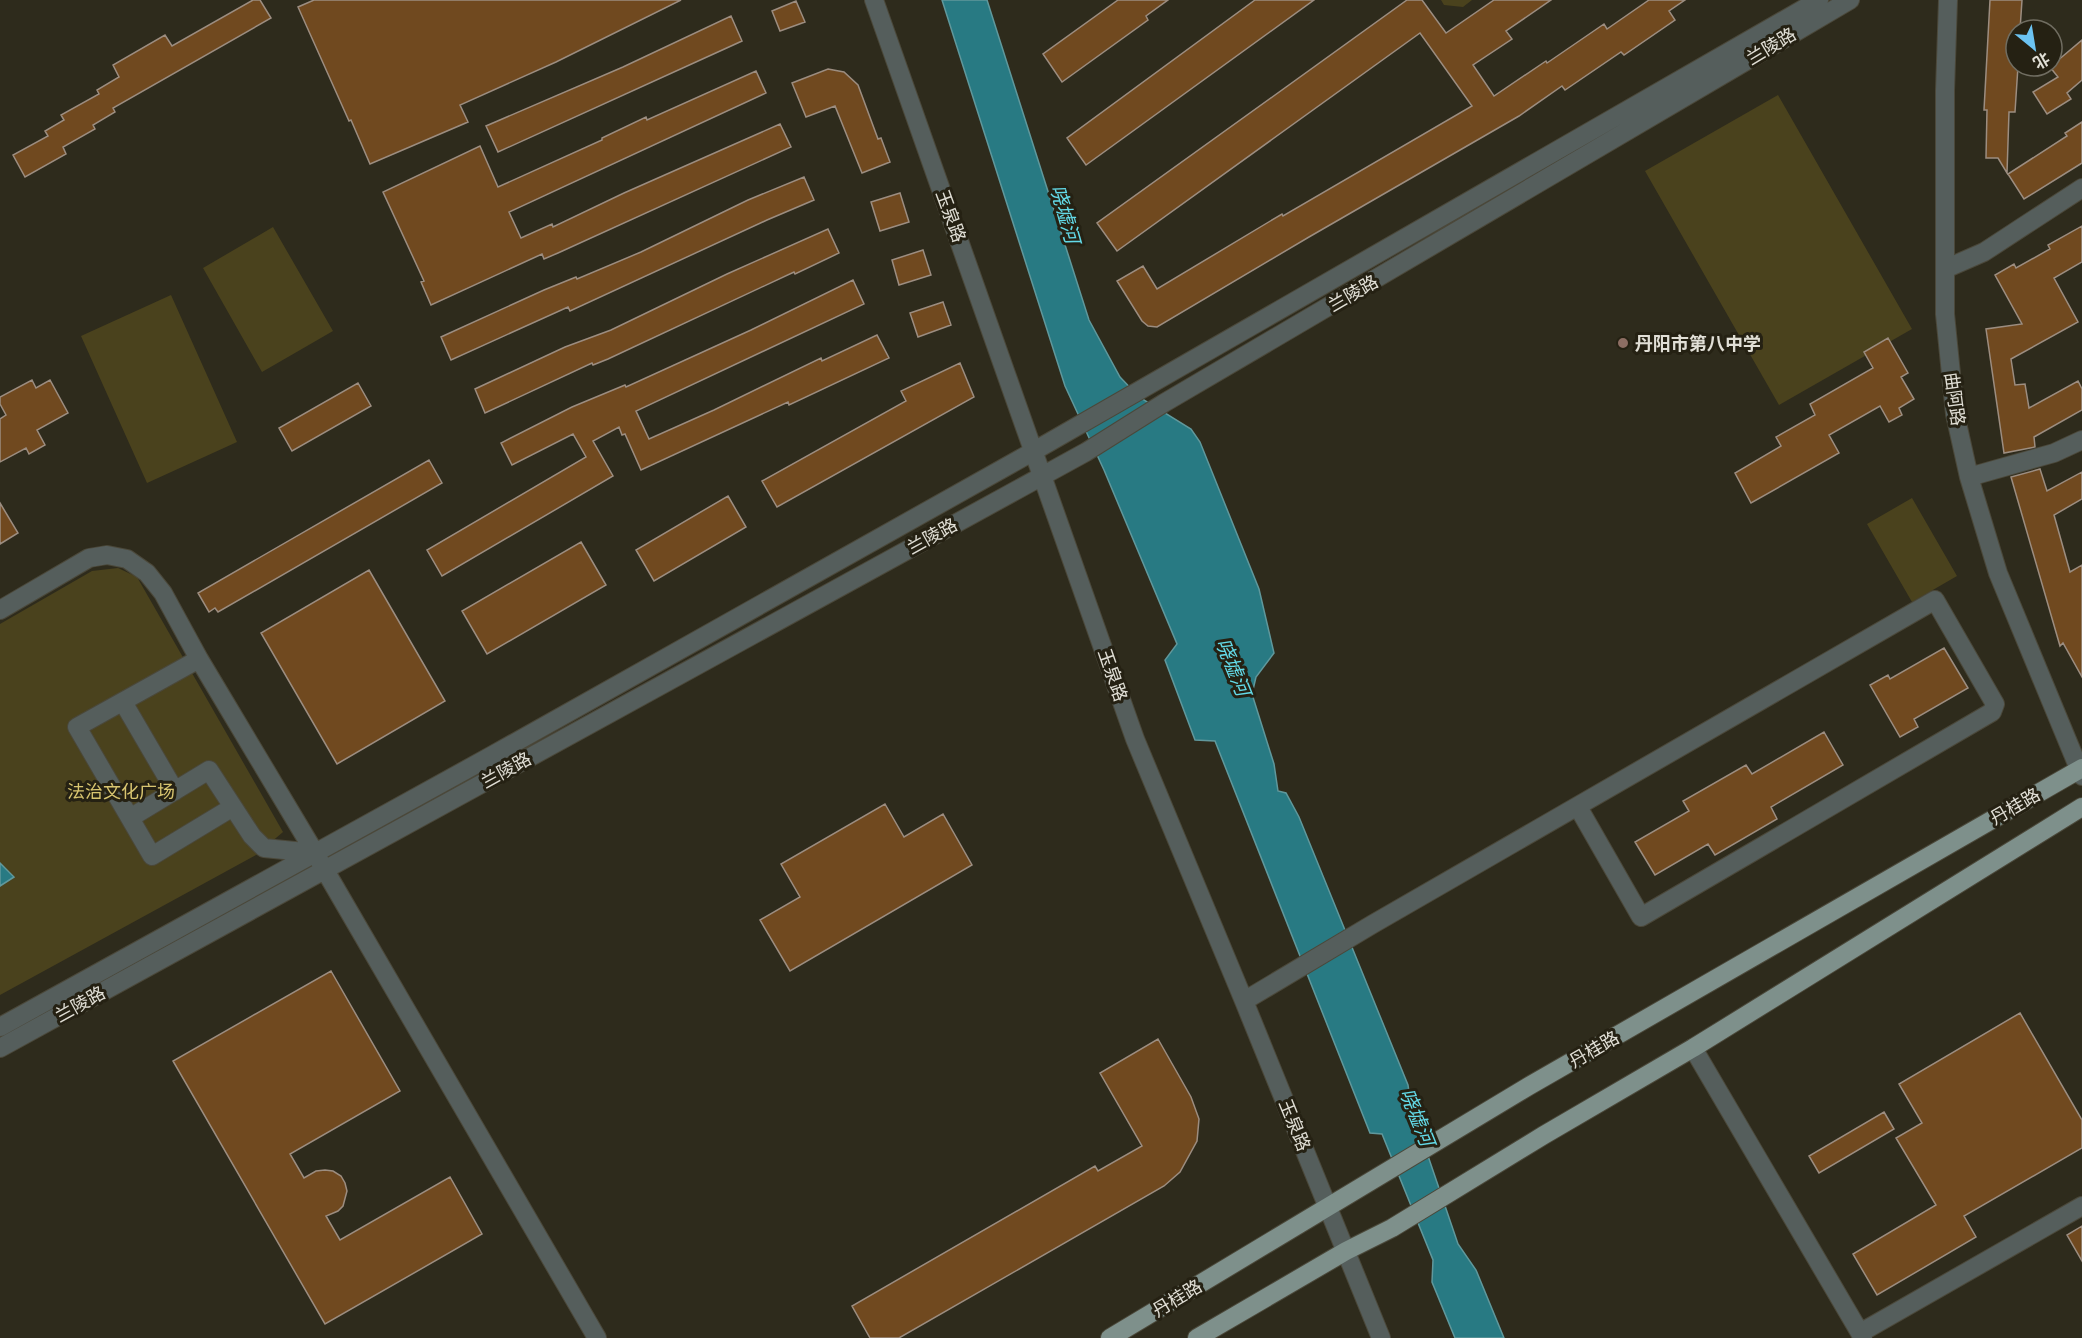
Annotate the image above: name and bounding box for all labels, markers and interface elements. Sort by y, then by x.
north arrow [2004,18,2064,78]
street label: 兰陵路 [1742,23,1800,69]
text: 北 [2030,48,2053,73]
water label: 哓墟河 [1045,182,1086,250]
street label: 玉泉路 [932,187,970,245]
street label: 兰陵路 [1324,270,1382,316]
place label: 丹阳市第八中学 [1635,333,1761,354]
marker: 丹阳市第八中学 [1616,336,1630,350]
street label: 曲阿路 [1941,371,1969,427]
street label: 兰陵路 [903,514,961,558]
water label: 哓墟河 [1211,635,1257,703]
street label: 玉泉路 [1094,646,1132,704]
street label: 兰陵路 [477,748,535,792]
park label: 法治文化广场 [67,781,175,802]
street label: 丹桂路 [1986,783,2044,829]
street label: 兰陵路 [51,982,109,1026]
street label: 丹桂路 [1565,1026,1623,1072]
water label: 哓墟河 [1395,1085,1441,1153]
street label: 玉泉路 [1275,1096,1315,1154]
street label: 丹桂路 [1148,1275,1206,1321]

